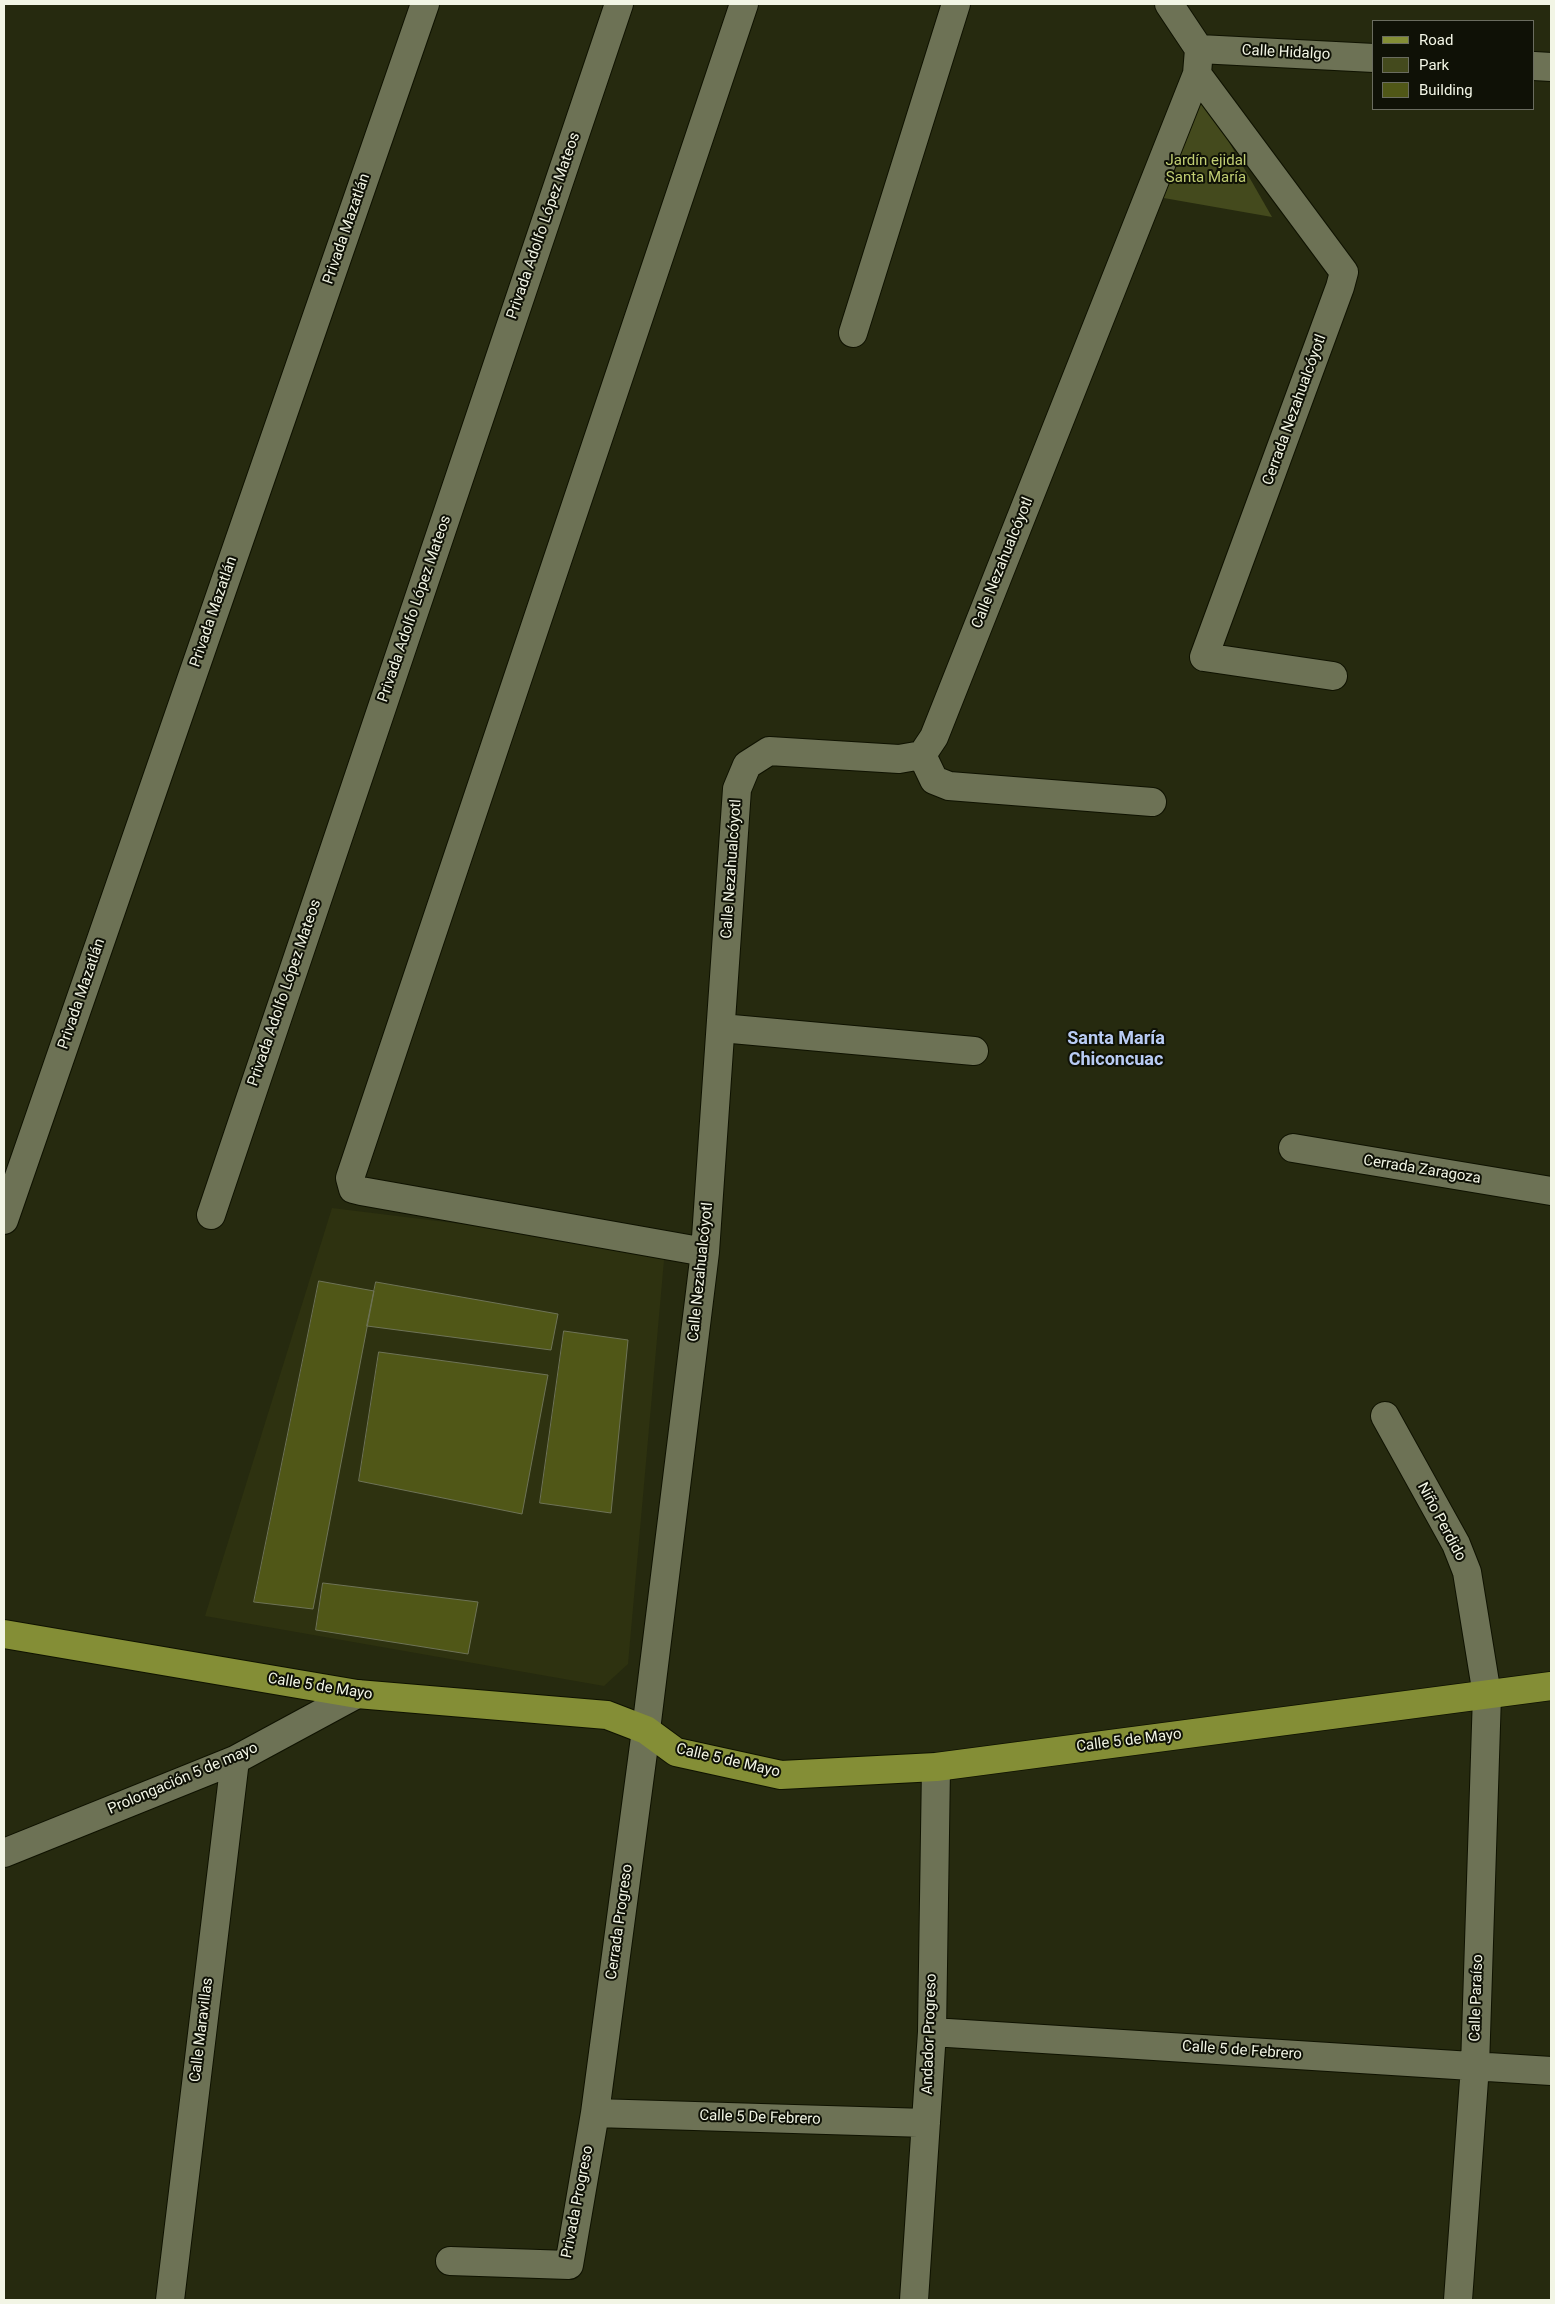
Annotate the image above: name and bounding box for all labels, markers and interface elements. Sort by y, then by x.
legend [1372,20,1535,110]
text: Road [1419,31,1453,49]
street label: Calle Hidalgo [1241,42,1331,64]
text: Park [1419,56,1449,74]
text: Building [1419,81,1473,99]
street label: Privada Adolfo López Mateos [504,130,584,322]
park label: Jardín ejidal Santa María [1165,152,1247,187]
street label: Privada Mazatlán [320,171,374,287]
street label: Cerrada Nezahualcóyotl [1259,332,1331,488]
street label: Calle Nezahualcóyotl [968,495,1038,631]
street label: Privada Adolfo López Mateos [375,513,455,705]
street label: Privada Mazatlán [187,554,241,670]
street label: Calle Nezahualcóyotl [718,799,746,939]
street label: Privada Adolfo López Mateos [245,897,325,1089]
street label: Privada Mazatlán [55,936,109,1052]
district label: Santa María Chiconcuac [1067,1028,1165,1070]
street label: Cerrada Zaragoza [1362,1152,1482,1188]
street label: Calle Nezahualcóyotl [685,1202,717,1342]
street label: Niño Perdido [1413,1480,1469,1564]
street label: Calle 5 de Mayo [266,1670,374,1704]
street label: Calle 5 de Mayo [1075,1726,1183,1756]
street label: Prolongación 5 de mayo [105,1739,261,1819]
street label: Calle 5 de Mayo [674,1740,782,1782]
street label: Cerrada Progreso [603,1863,637,1981]
street label: Calle Paraíso [1466,1954,1488,2042]
street label: Andador Progreso [919,1973,941,2095]
street label: Calle Maravillas [187,1977,217,2083]
street label: Calle 5 de Febrero [1181,2038,1303,2064]
street label: Calle 5 De Febrero [699,2107,821,2129]
street label: Privada Progreso [558,2144,598,2260]

